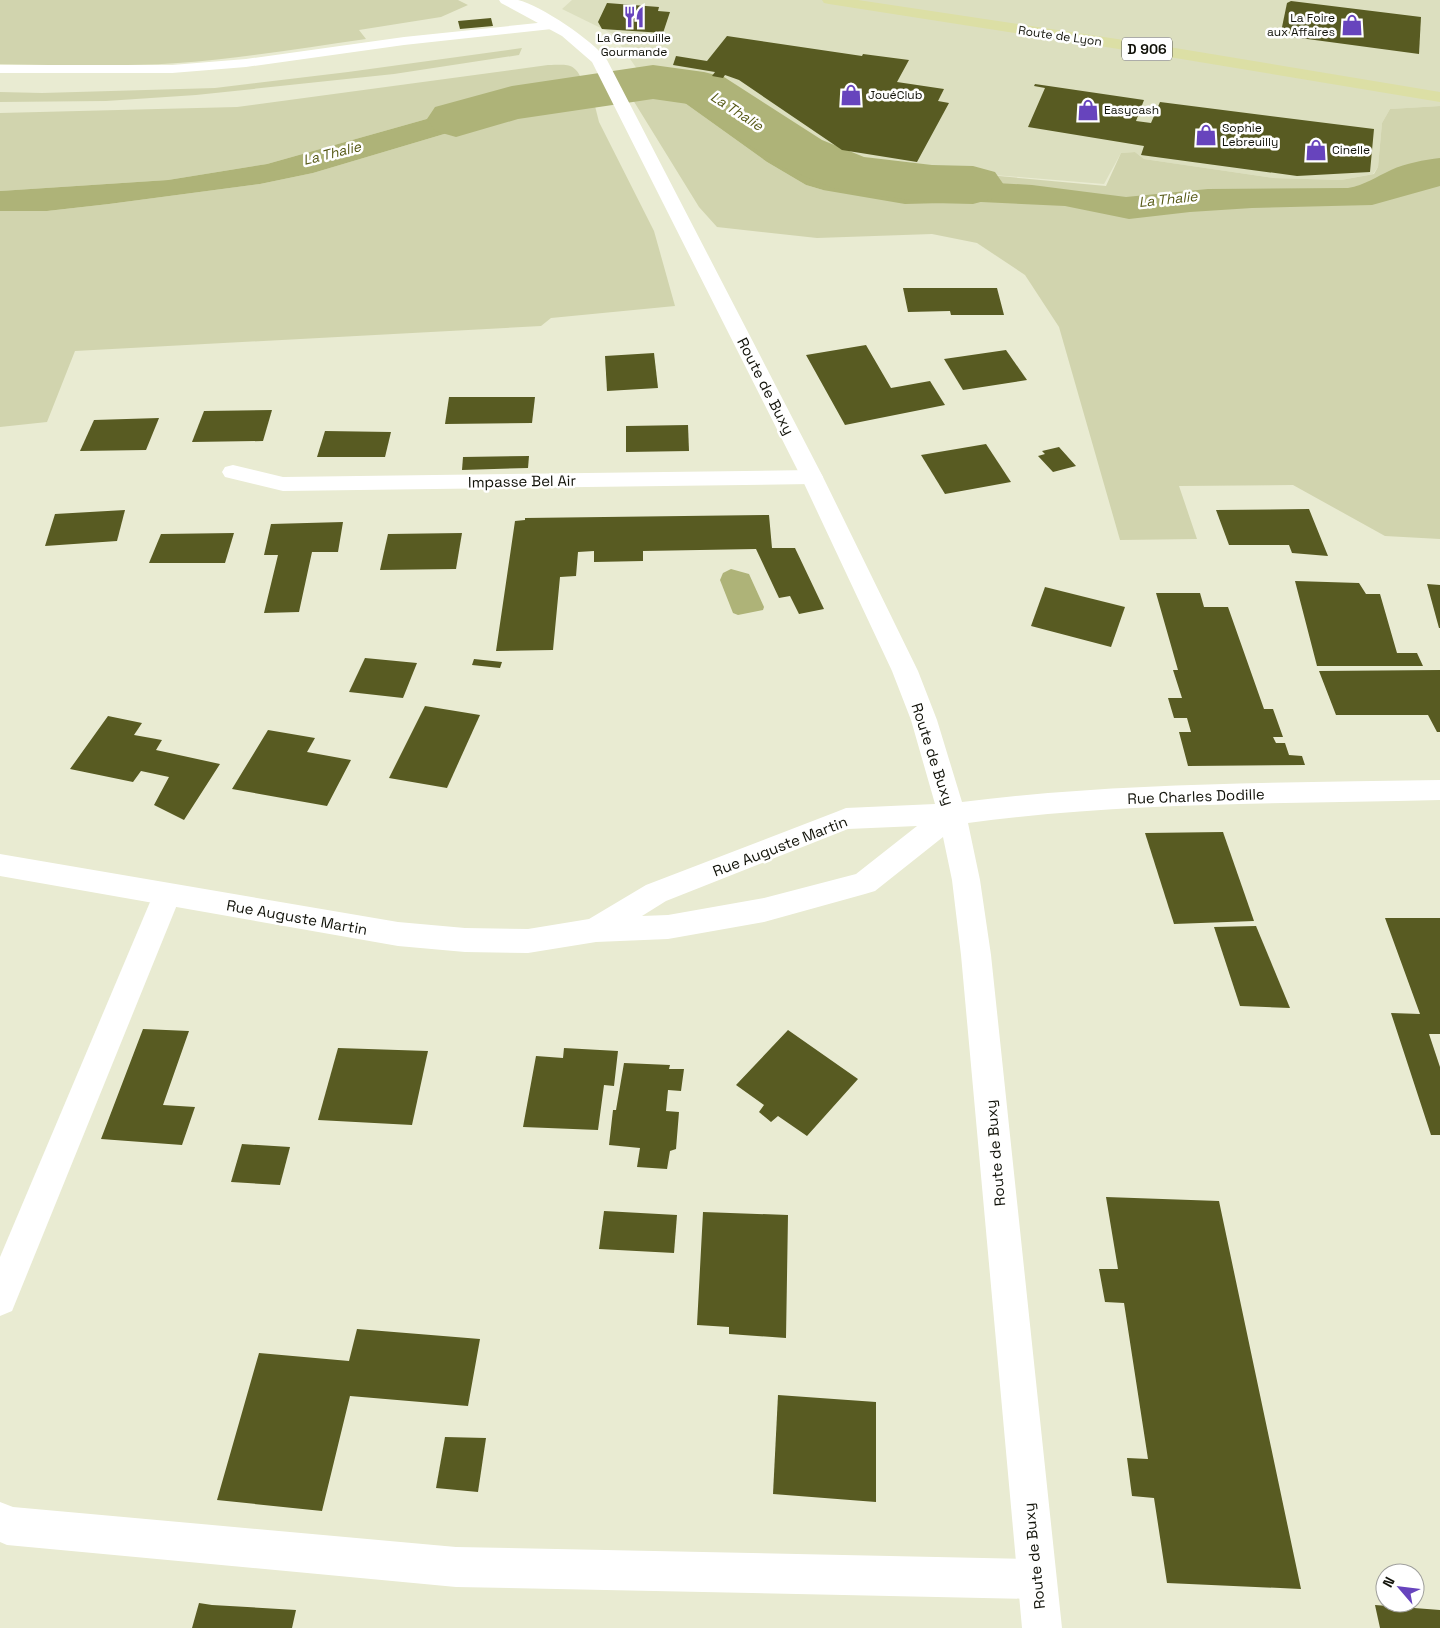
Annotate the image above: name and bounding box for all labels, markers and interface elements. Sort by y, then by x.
restaurant icon: La Grenouille Gourmande [621,4,647,30]
place label: La Foire aux Affaires [1267,10,1335,40]
shop icon: La Foire aux Affaires [1339,12,1365,38]
street label: Route de Lyon [1017,22,1103,50]
place label: La Grenouille Gourmande [597,30,671,60]
road number: D 906 [1122,38,1172,61]
shop icon: JouéClub [838,82,864,108]
water label: La Thalie [707,87,767,135]
place label: JouéClub [868,87,923,103]
shop icon: Easycash [1075,97,1101,123]
place label: Easycash [1104,102,1159,118]
place label: Sophie Lebreuilly [1222,120,1278,150]
shop icon: Sophie Lebreuilly [1193,122,1219,148]
water label: La Thalie [301,137,363,169]
shop icon: Cinelle [1303,137,1329,163]
place label: Cinelle [1332,142,1370,158]
water label: La Thalie [1138,187,1199,211]
street label: Route de Buxy [733,334,799,438]
street label: Impasse Bel Air [468,471,577,491]
street label: Route de Buxy [907,700,959,808]
street label: Rue Charles Dodille [1127,784,1265,808]
street label: Rue Auguste Martin [710,812,850,880]
street label: Rue Auguste Martin [225,895,369,939]
street label: Route de Buxy [981,1099,1009,1207]
street label: Route de Buxy [1019,1502,1049,1610]
north arrow [1375,1563,1425,1613]
text: N [1378,1574,1399,1590]

